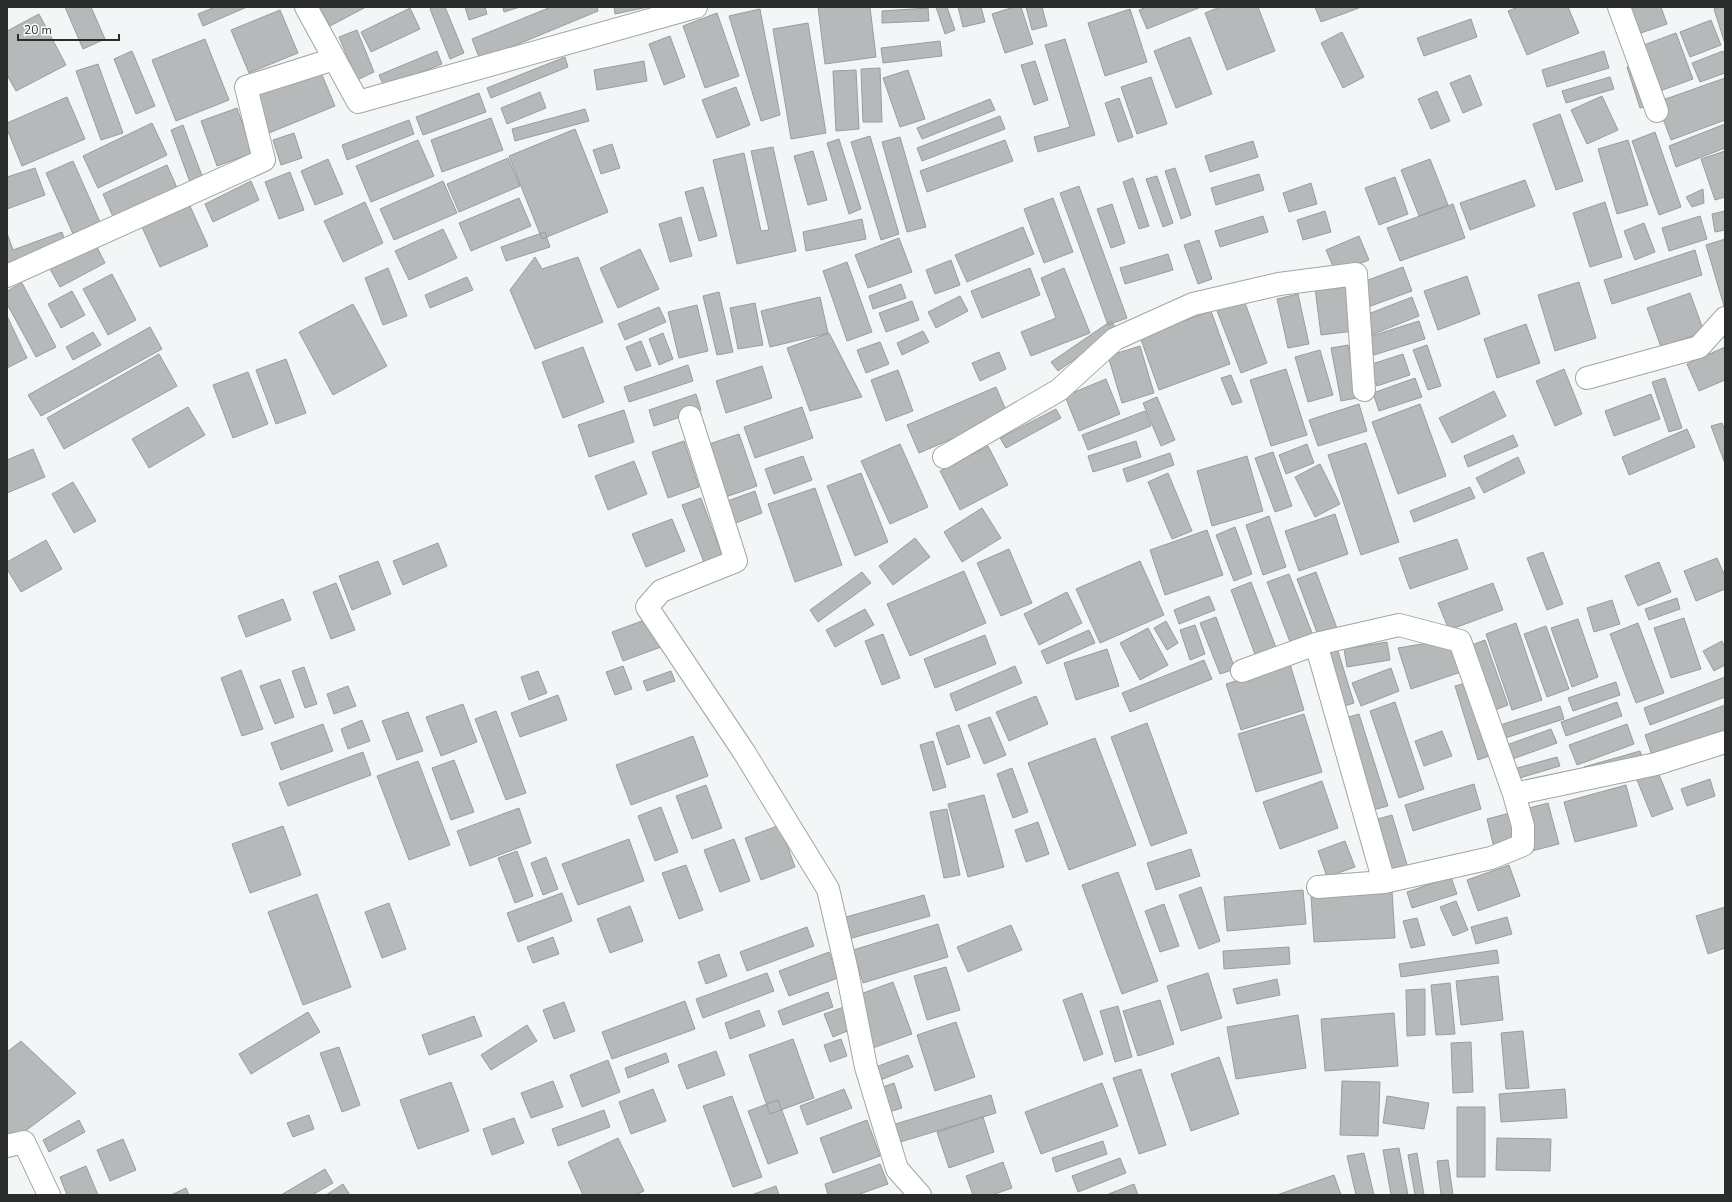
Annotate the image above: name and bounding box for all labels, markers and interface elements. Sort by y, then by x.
scale bar [18,16,119,42]
text: 20 m [24,22,52,38]

